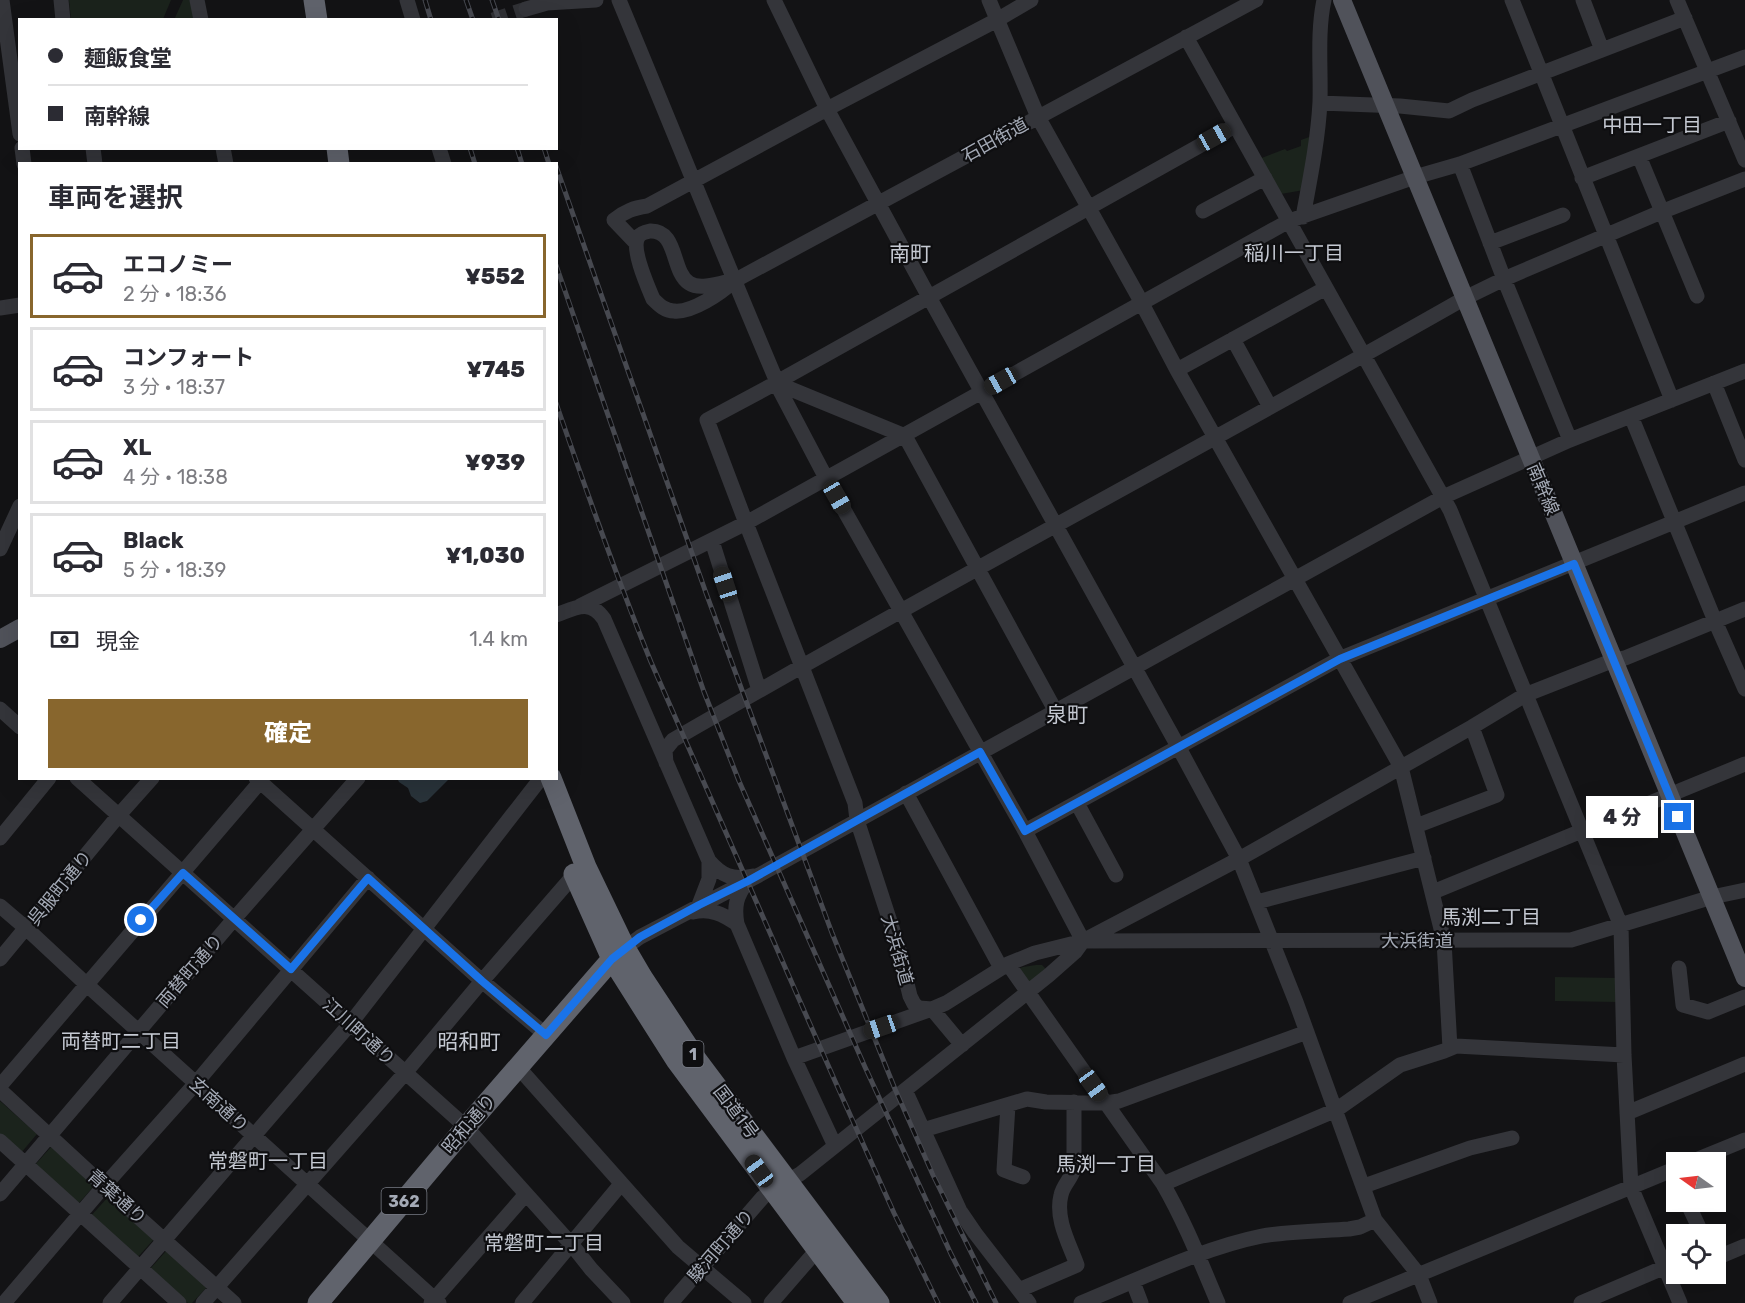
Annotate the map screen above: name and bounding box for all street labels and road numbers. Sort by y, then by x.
street label: 石田街道 [958,113,1032,167]
street label: 南幹線 [1522,460,1564,518]
street label: 呉服町通り [23,846,97,930]
street label: 大浜街道 [877,912,917,988]
street label: 両替町通り [152,930,228,1012]
street label: 大浜街道 [1381,930,1453,952]
street label: 江川町通り [318,994,400,1070]
road number: 1 [682,1041,704,1067]
street label: 玄南通り [185,1073,253,1137]
street label: 国道1号 [709,1081,763,1143]
street label: 昭和通り [437,1090,501,1158]
street label: 青葉通り [83,1165,151,1229]
road number: 362 [382,1188,426,1214]
street label: 駿河町通り [683,1205,759,1287]

